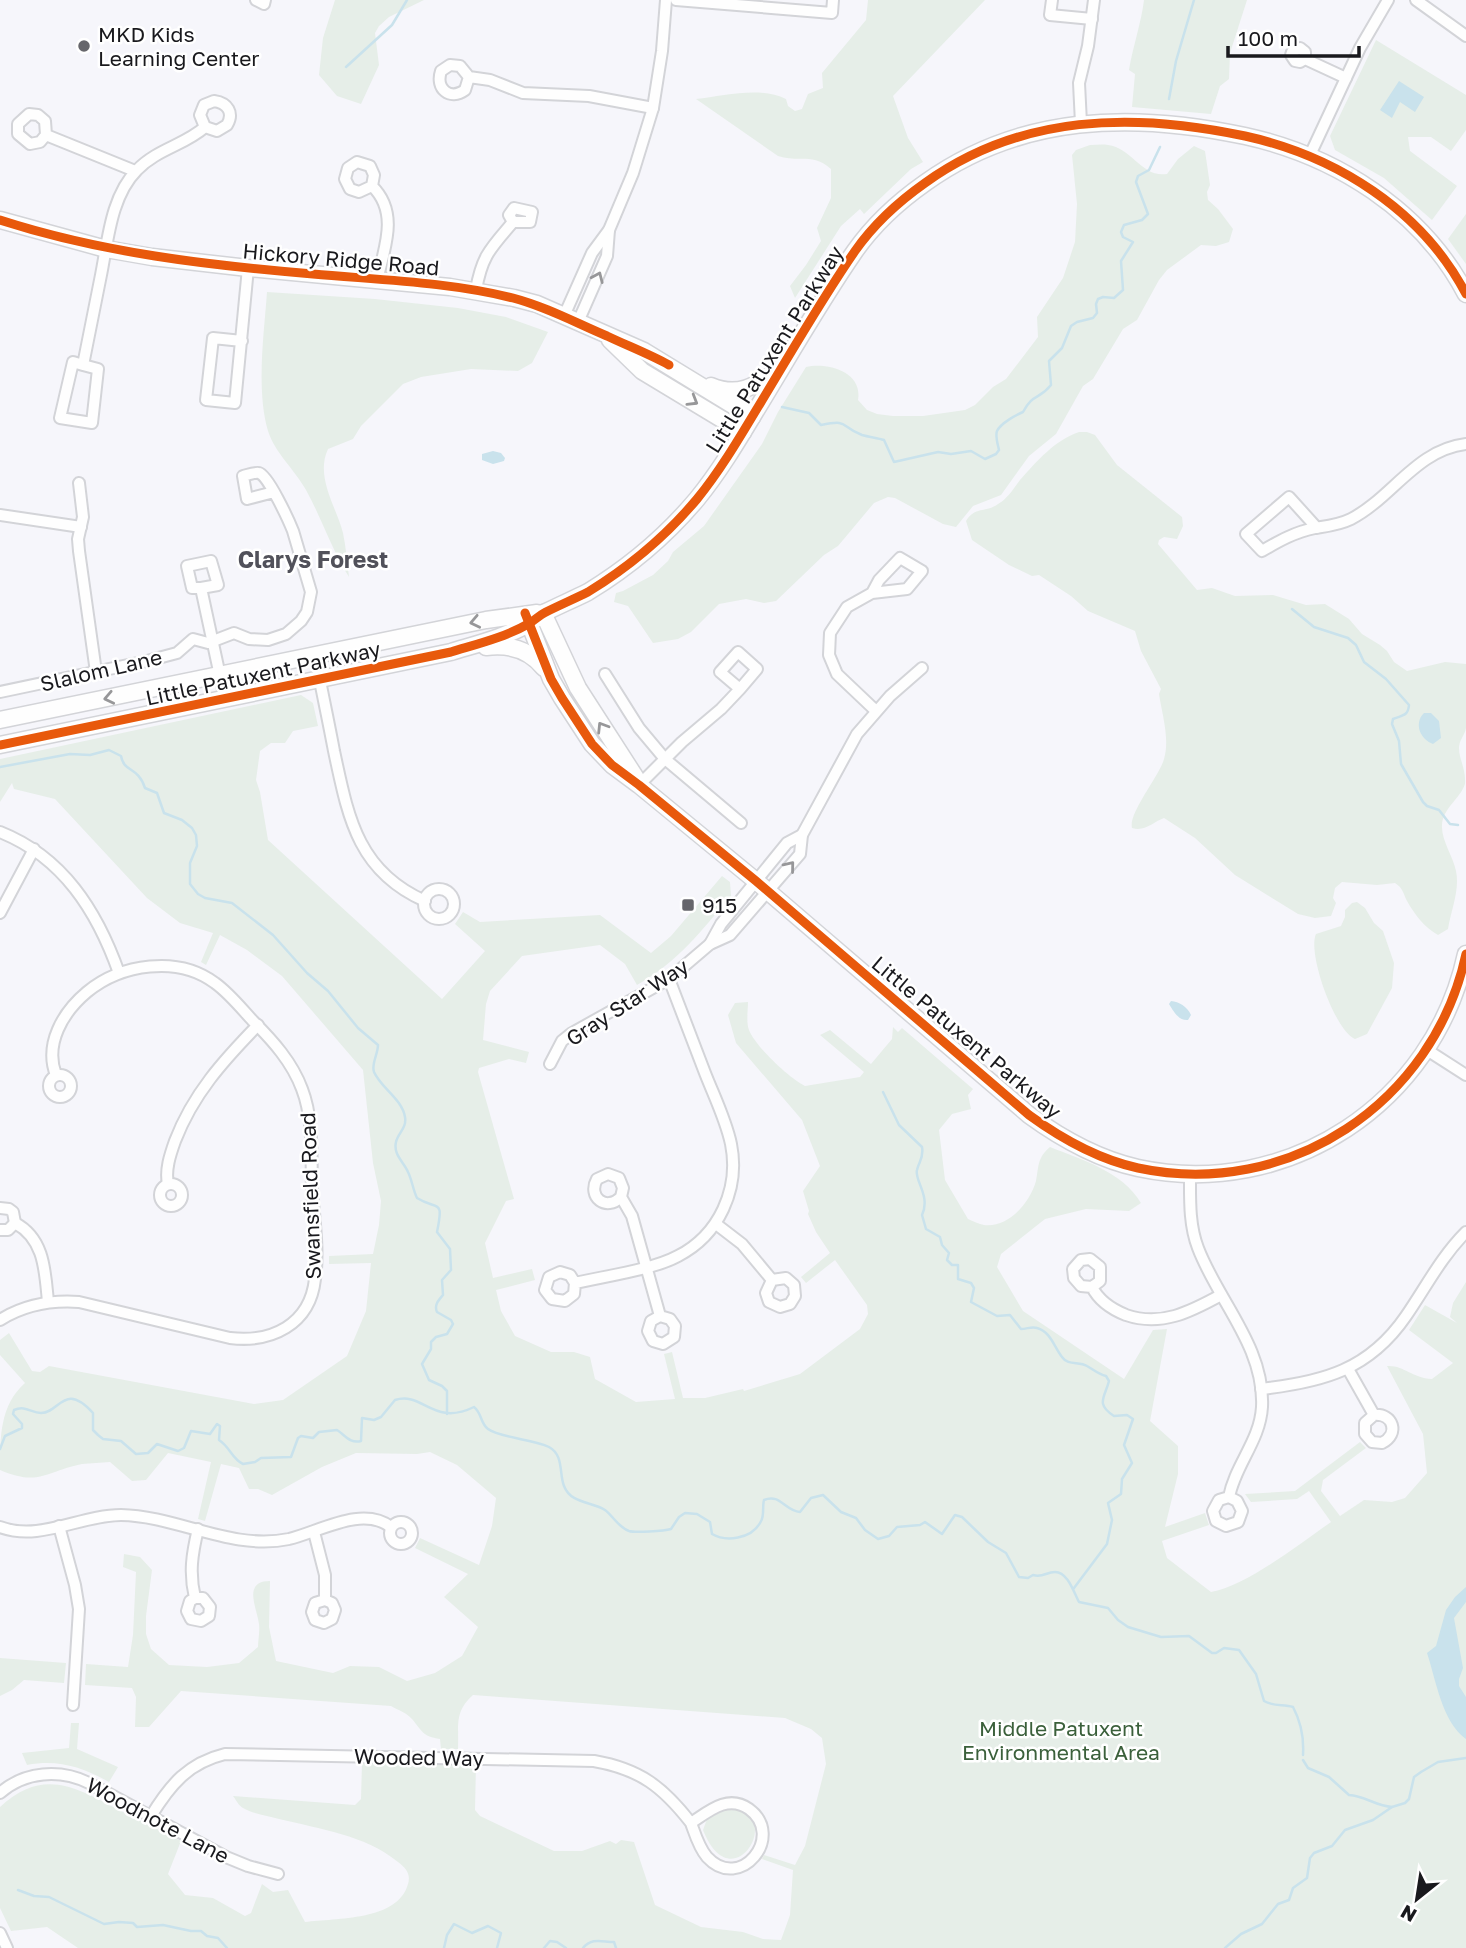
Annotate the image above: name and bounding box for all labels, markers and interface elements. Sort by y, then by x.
scale bar [1228,14,1359,58]
place label: MKD Kids Learning Center [98,21,260,71]
text: 100 m [1238,25,1298,51]
marker: MKD Kids Learning Center [76,38,92,54]
street label: Hickory Ridge Road [241,237,441,281]
street label: Little Patuxent Parkway [699,240,849,457]
one-way arrow [590,272,604,285]
one-way arrow [685,393,698,406]
district label: Clarys Forest [238,545,388,573]
one-way arrow [469,614,481,629]
street label: Little Patuxent Parkway [143,635,383,711]
street label: Slalom Lane [38,643,164,697]
one-way arrow [103,689,115,704]
one-way arrow [598,722,611,735]
one-way arrow [782,861,794,874]
place label: 915 [702,892,737,918]
marker: 915 [680,897,696,913]
street label: Little Patuxent Parkway [867,950,1067,1124]
street label: Gray Star Way [561,953,693,1051]
street label: Swansfield Road [294,1112,326,1280]
park label: Middle Patuxent Environmental Area [962,1715,1160,1765]
street label: Wooded Way [354,1743,485,1771]
street label: Woodnote Lane [82,1771,234,1869]
north arrow [1382,1864,1452,1934]
text: N [1396,1901,1420,1928]

